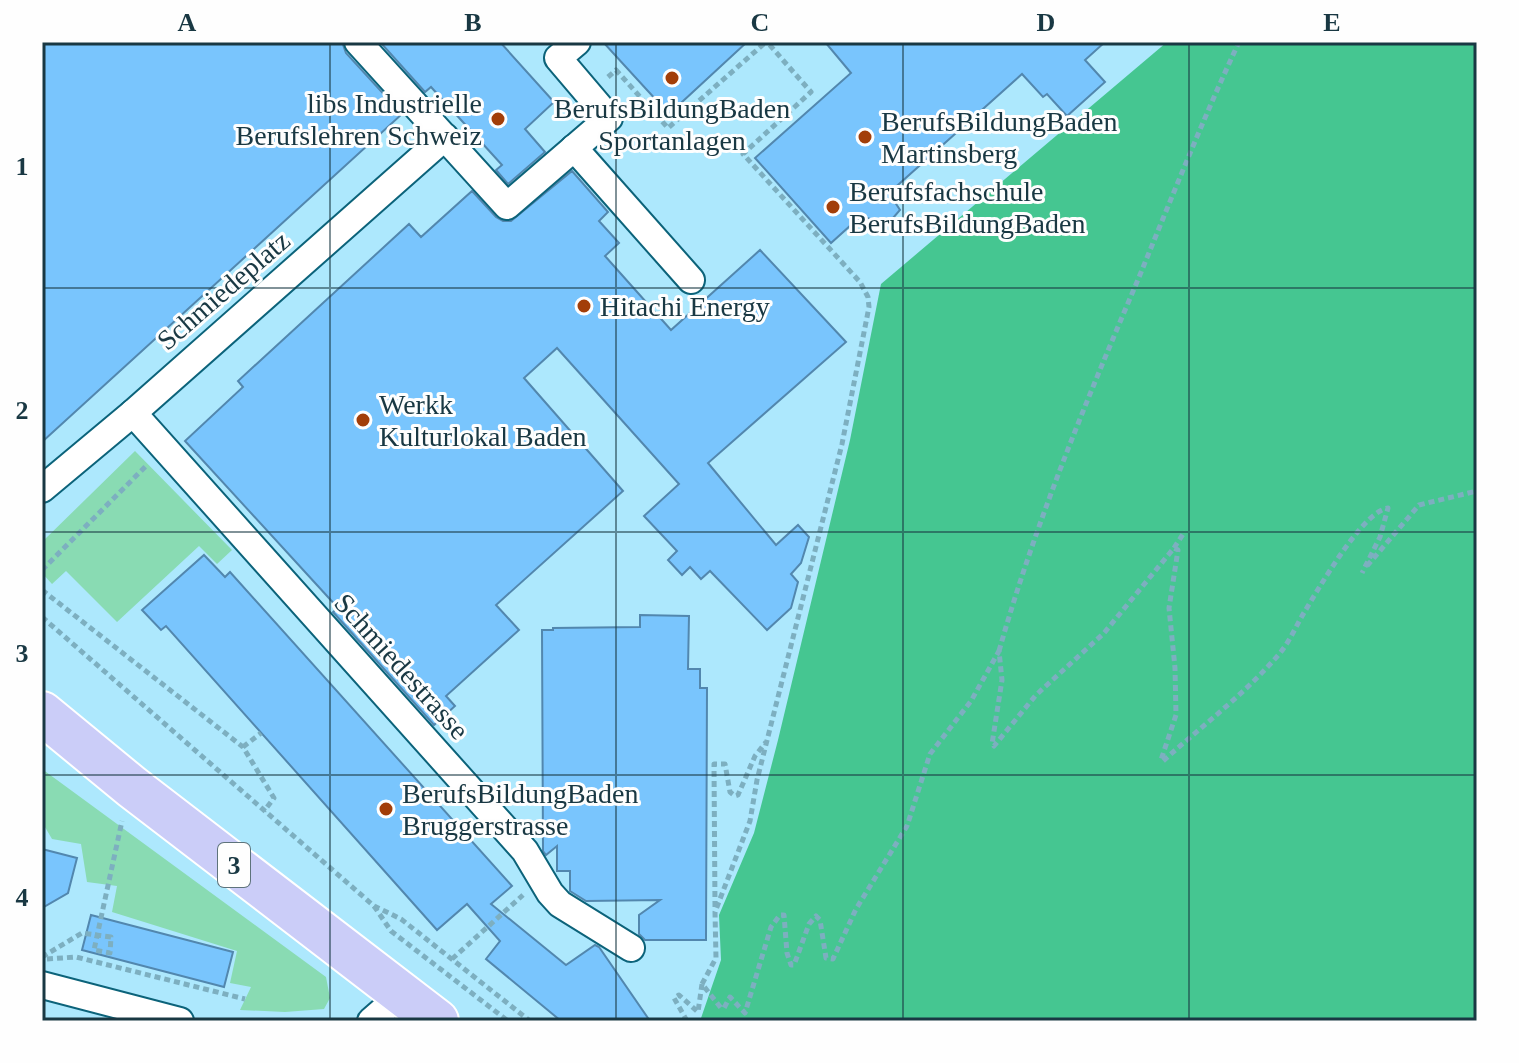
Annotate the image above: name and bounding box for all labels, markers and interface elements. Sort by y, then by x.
text: A [178,8,197,37]
text: B [464,8,482,37]
text: C [751,8,769,37]
text: D [1037,8,1055,37]
text: E [1323,8,1341,37]
marker: BerufsBildungBaden Sportanlagen [663,69,681,87]
place label: libs Industrielle Berufslehren Schweiz [236,88,482,151]
place label: BerufsBildungBaden Sportanlagen [554,93,790,156]
place label: BerufsBildungBaden Martinsberg [881,106,1117,169]
marker: libs Industrielle Berufslehren Schweiz [489,110,507,128]
marker: BerufsBildungBaden Martinsberg [856,128,874,146]
text: 1 [16,152,29,181]
place label: Berufsfachschule BerufsBildungBaden [849,176,1085,239]
marker: Berufsfachschule BerufsBildungBaden [824,198,842,216]
street label: Schmiedeplatz [151,225,296,356]
place label: Hitachi Energy [600,291,770,322]
marker: Hitachi Energy [575,297,593,315]
place label: Werkk Kulturlokal Baden [379,389,587,452]
text: 2 [16,396,29,425]
marker: Werkk Kulturlokal Baden [354,411,372,429]
street label: Schmiedestrasse [328,587,475,745]
text: 3 [16,639,29,668]
place label: BerufsBildungBaden Bruggerstrasse [402,778,638,841]
marker: BerufsBildungBaden Bruggerstrasse [377,800,395,818]
road number: 3 [218,843,250,887]
text: 4 [16,883,29,912]

